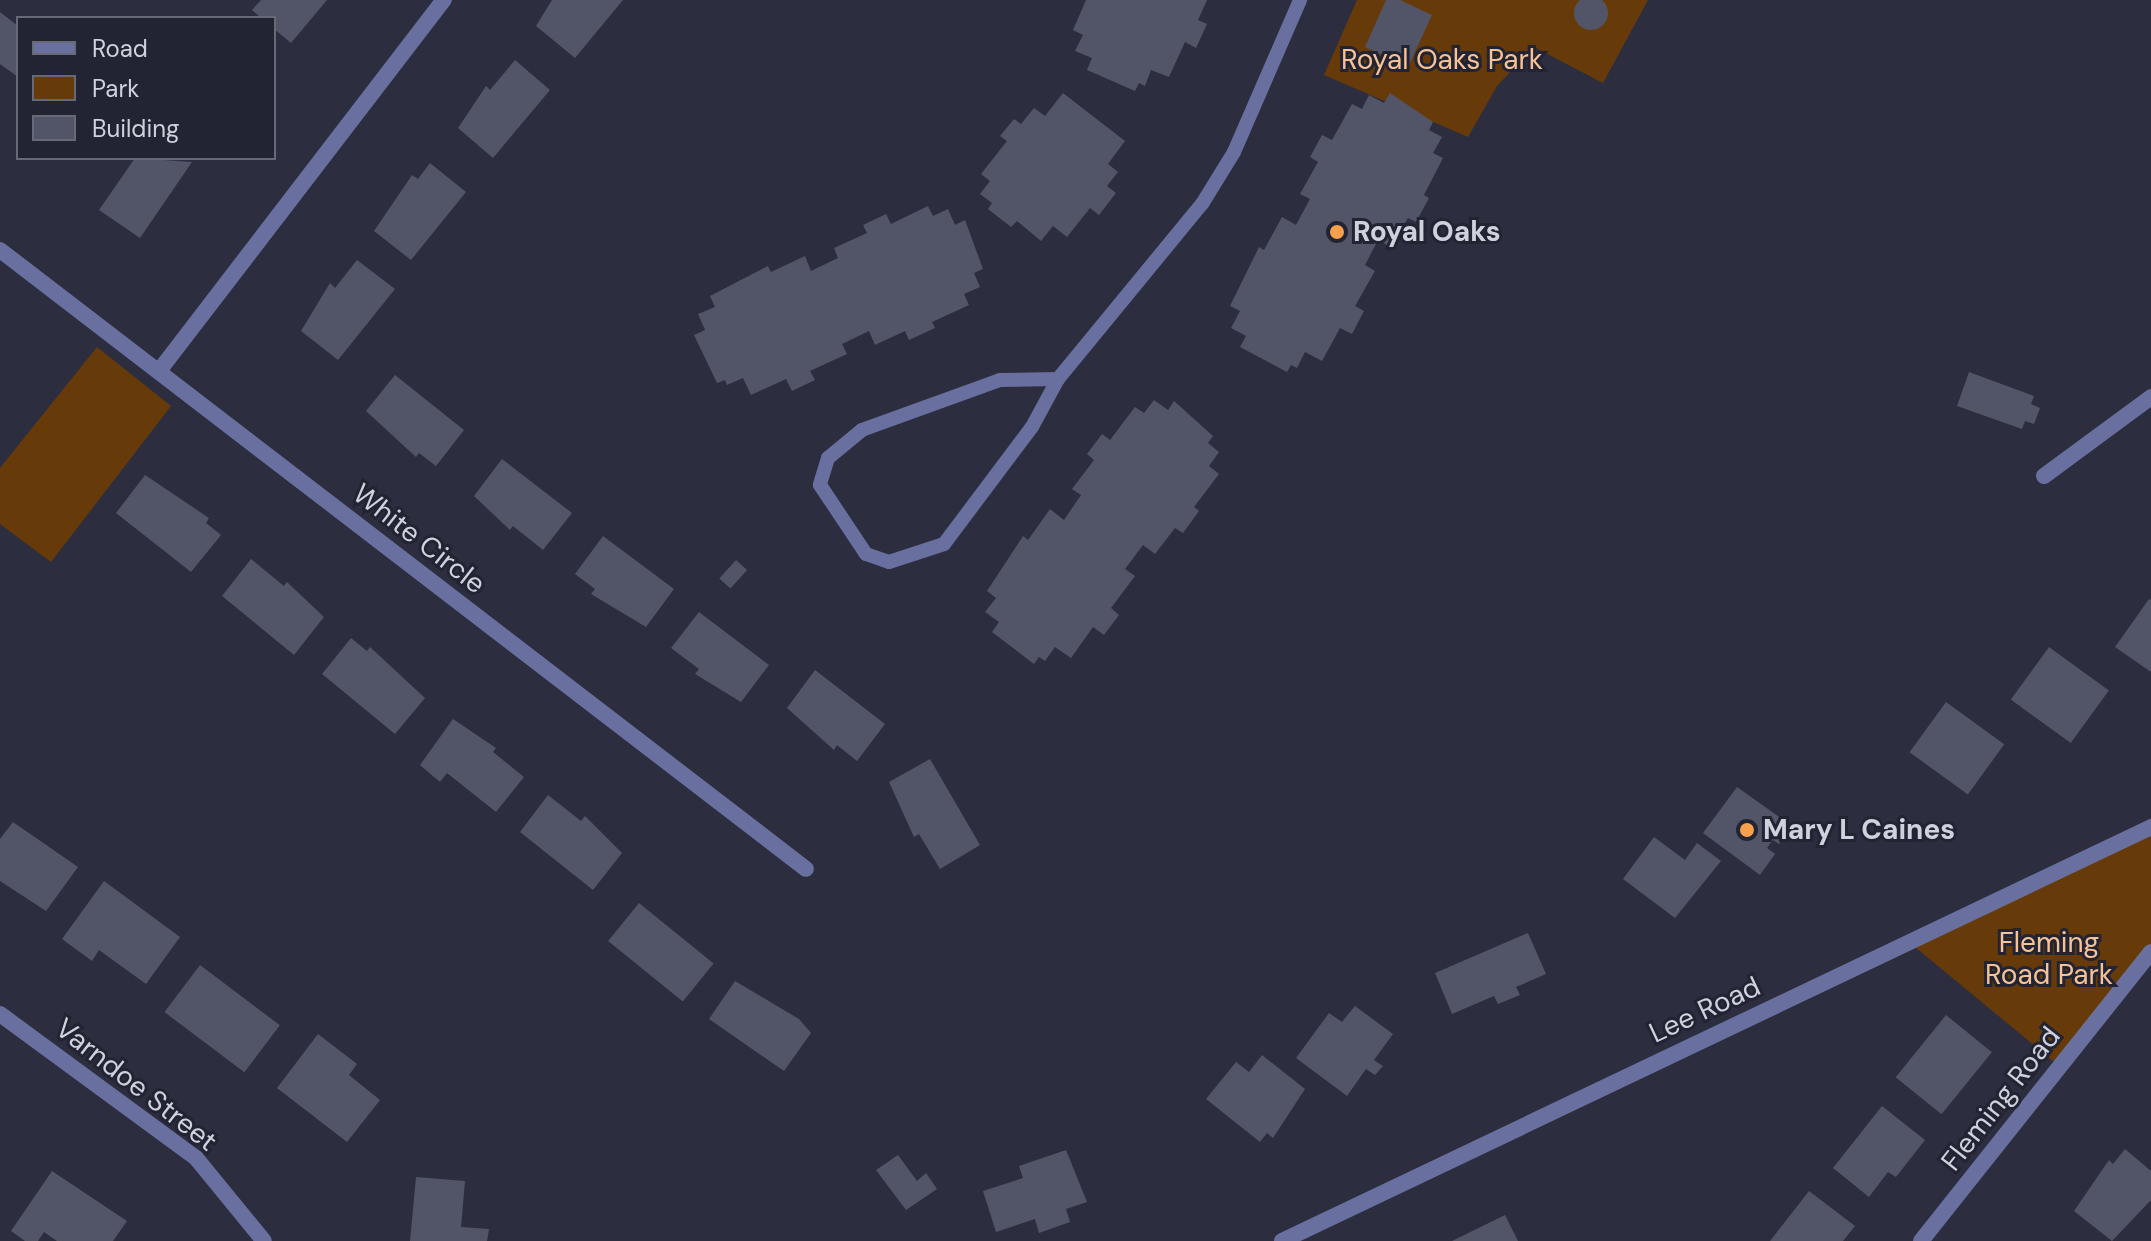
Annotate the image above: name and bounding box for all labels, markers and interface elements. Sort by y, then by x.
legend [16,16,276,160]
text: Road [92,33,148,64]
park label: Royal Oaks Park [1341,43,1543,77]
text: Park [92,73,139,104]
text: Building [92,113,179,144]
place label: Royal Oaks [1353,215,1501,249]
marker: Royal Oaks [1328,223,1346,241]
street label: White Circle [346,477,492,601]
place label: Mary L Caines [1763,813,1955,847]
marker: Mary L Caines [1738,821,1756,839]
park label: Fleming Road Park [1985,926,2113,992]
street label: Lee Road [1644,970,1766,1050]
street label: Varndoe Street [49,1012,223,1158]
street label: Fleming Road [1934,1020,2068,1178]

